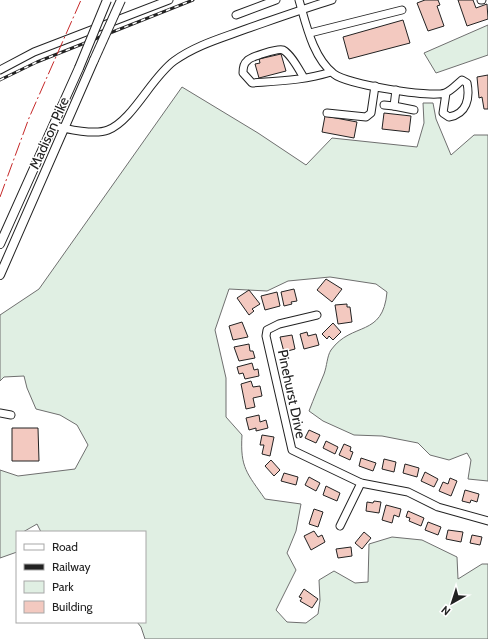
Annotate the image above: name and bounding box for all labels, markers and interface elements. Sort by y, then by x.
street label: Madison Pike [25,94,73,172]
street label: Pinehurst Drive [274,348,310,440]
legend [16,531,146,623]
text: Road [52,539,78,554]
text: Railway [52,559,90,574]
text: Park [52,579,74,594]
north arrow [432,583,472,623]
text: Building [52,599,94,614]
text: N [438,603,453,619]

